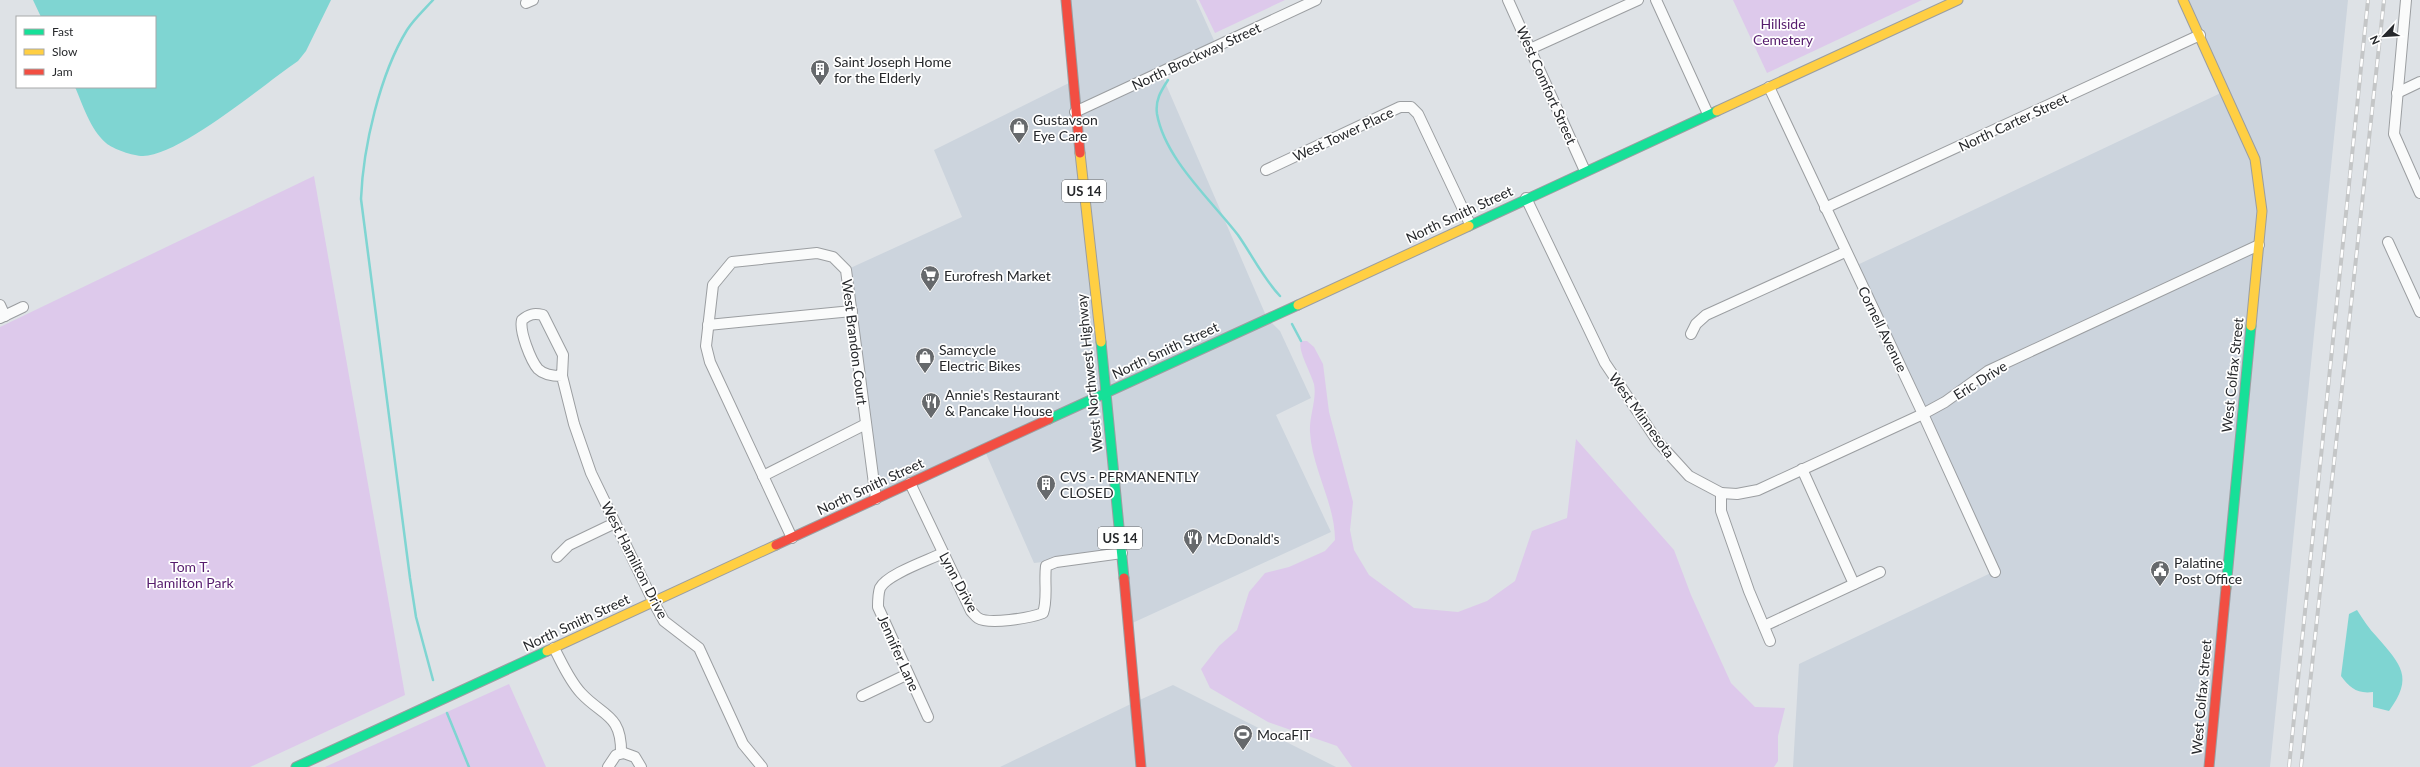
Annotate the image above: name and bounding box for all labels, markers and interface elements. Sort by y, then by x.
park label: Hillside Cemetery [1753,15,1814,48]
legend [16,16,156,88]
north arrow [2364,16,2404,56]
street label: North Brockway Street [1129,19,1263,93]
street label: West Comfort Street [1513,23,1581,147]
text: Fast [52,24,74,39]
text: N [2367,34,2382,47]
text: Slow [52,44,78,59]
place label: Saint Joseph Home for the Elderly [834,53,951,86]
building icon: Saint Joseph Home for the Elderly [809,58,831,86]
text: Jam [52,64,73,79]
street label: North Carter Street [1956,89,2070,155]
street label: West Tower Place [1290,103,1396,165]
place label: Gustavson Eye Care [1033,111,1098,144]
shop icon: Gustavson Eye Care [1008,116,1030,144]
road number: US 14 [1062,180,1106,202]
street label: North Smith Street [1403,182,1515,246]
supermarket icon: Eurofresh Market [919,264,941,292]
place label: Eurofresh Market [944,267,1051,284]
street label: West Brandon Court [839,278,871,406]
street label: Cornell Avenue [1855,283,1911,375]
street label: West Northwest Highway [1072,292,1106,453]
street label: West Colfax Street [2218,317,2246,433]
street label: North Smith Street [1109,318,1221,382]
place label: Samcycle Electric Bikes [939,341,1021,374]
shop icon: Samcycle Electric Bikes [914,346,936,374]
street label: Eric Drive [1950,357,2010,403]
street label: West Minnesota [1605,369,1679,461]
place label: Annie's Restaurant & Pancake House [945,386,1059,419]
restaurant icon: Annie's Restaurant & Pancake House [920,391,942,419]
street label: North Smith Street [814,454,926,518]
place label: CVS - PERMANENTLY CLOSED [1060,468,1199,501]
building icon: CVS - PERMANENTLY CLOSED [1035,473,1057,501]
street label: West Hamilton Drive [598,499,672,621]
road number: US 14 [1098,527,1142,549]
restaurant icon: McDonald's [1182,527,1204,555]
place label: McDonald's [1207,530,1280,547]
street label: Lynn Drive [936,549,982,615]
place label: Palatine Post Office [2174,554,2242,587]
park label: Tom T. Hamilton Park [146,558,235,591]
public building icon: Palatine Post Office [2149,559,2171,587]
street label: North Smith Street [520,590,632,654]
street label: Jennifer Lane [875,612,923,694]
street label: West Colfax Street [2188,639,2214,755]
sports icon: MocaFIT [1232,723,1254,751]
place label: MocaFIT [1257,726,1312,743]

